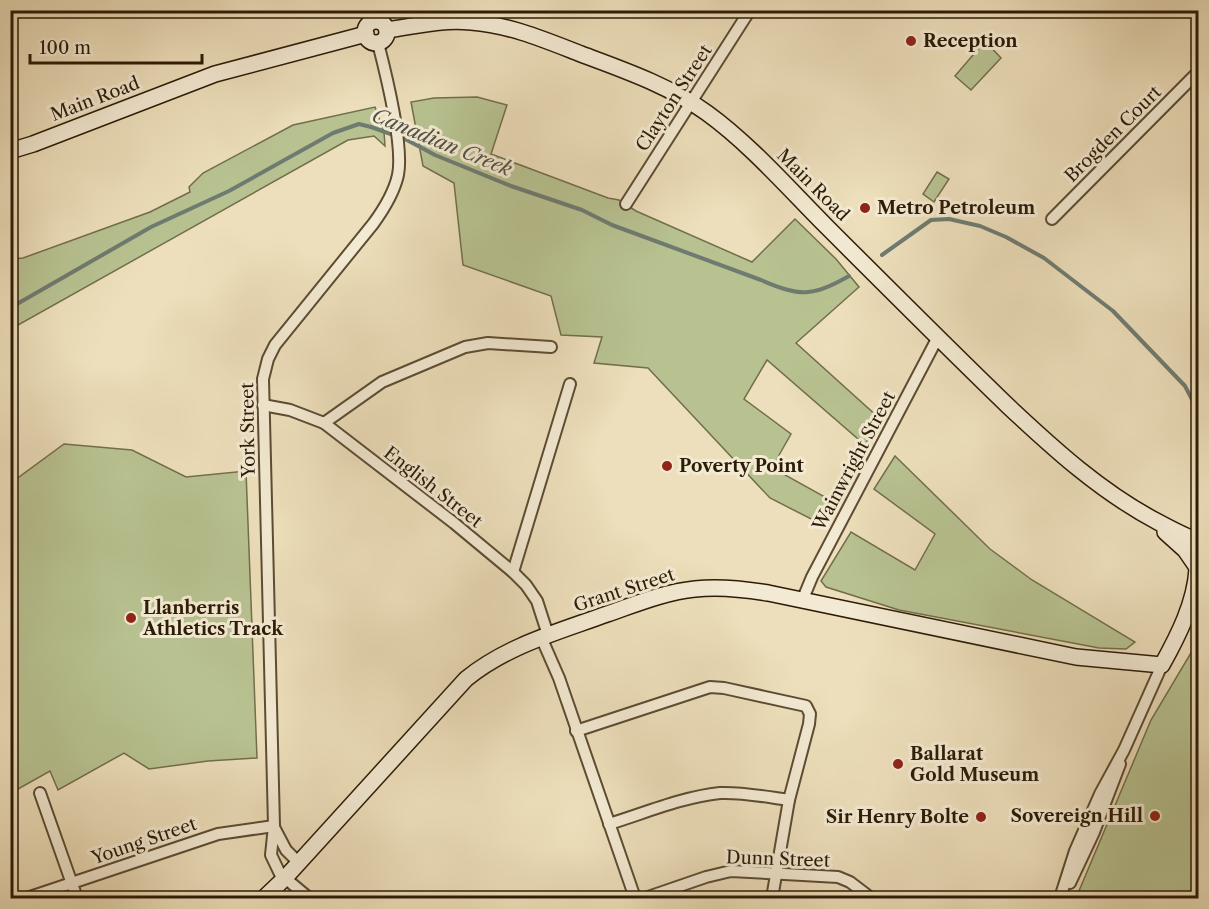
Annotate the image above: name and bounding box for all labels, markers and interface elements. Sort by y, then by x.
scale bar [30,27,202,65]
place label: Reception [923,30,1018,52]
marker: Reception [904,34,918,48]
text: 100 m [39,37,91,59]
street label: Clayton Street [631,40,717,155]
street label: Main Road [47,72,143,126]
street label: Brogden Court [1060,81,1166,187]
water label: Canadian Creek [369,103,516,181]
street label: Main Road [772,144,854,226]
place label: Metro Petroleum [877,197,1035,219]
marker: Metro Petroleum [858,201,872,215]
street label: York Street [236,382,260,479]
street label: Wainwright Street [807,387,900,535]
street label: English Street [379,442,487,533]
place label: Poverty Point [679,455,804,477]
marker: Poverty Point [660,459,674,473]
street label: Grant Street [571,563,678,617]
place label: Llanberris Athletics Track [142,597,284,640]
marker: Llanberris Athletics Track [124,611,138,625]
place label: Ballarat Gold Museum [910,743,1039,786]
marker: Ballarat Gold Museum [891,757,905,771]
place label: Sovereign Hill [1011,805,1143,827]
place label: Sir Henry Bolte [826,806,969,828]
marker: Sovereign Hill [1148,809,1162,823]
marker: Sir Henry Bolte [974,810,988,824]
street label: Young Street [88,813,200,870]
street label: Dunn Street [726,846,831,872]

